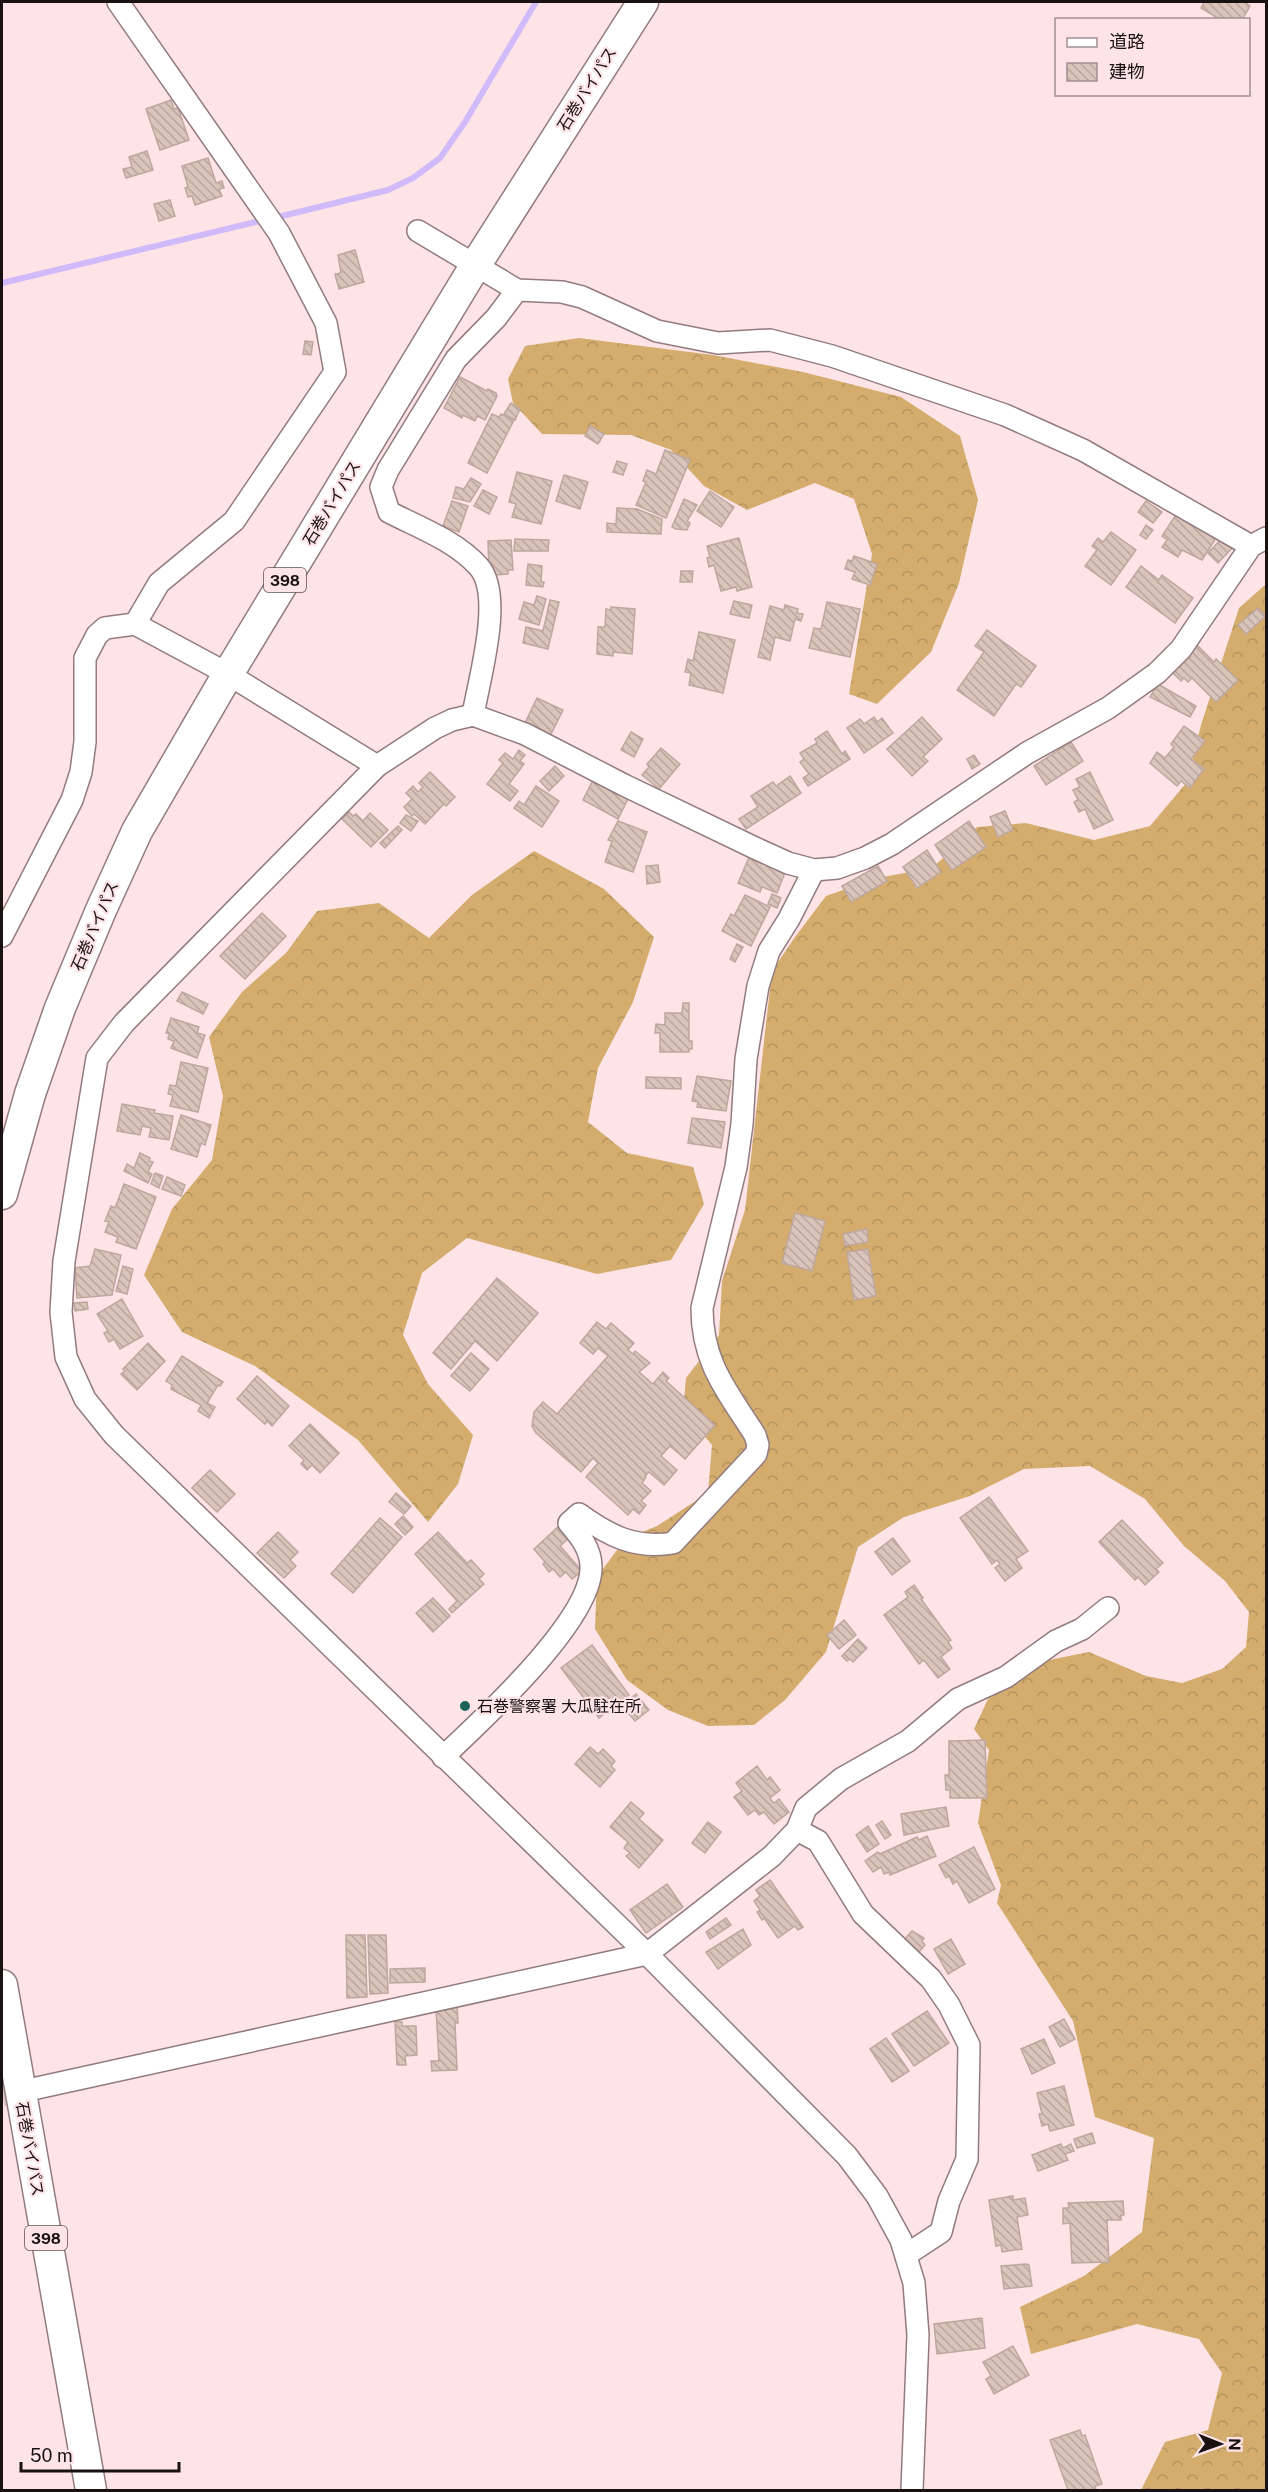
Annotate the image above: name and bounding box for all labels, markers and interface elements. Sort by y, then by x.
legend [1055,18,1250,96]
text: 道路 [1109,31,1145,52]
street label: 石巻バイパス [554,43,620,135]
text: 建物 [1109,61,1145,82]
street label: 石巻バイパス [299,457,365,549]
road number: 398 [264,568,306,592]
street label: 石巻バイパス [68,878,122,974]
place label: 石巻警察署 大瓜駐在所 [477,1697,641,1716]
marker: 石巻警察署 大瓜駐在所 [458,1699,472,1713]
street label: 石巻バイパス [12,2100,48,2198]
road number: 398 [25,2226,67,2250]
north arrow [1190,2414,1250,2474]
scale bar [21,2435,178,2473]
text: N [1225,2438,1244,2451]
text: 50 m [30,2445,73,2466]

